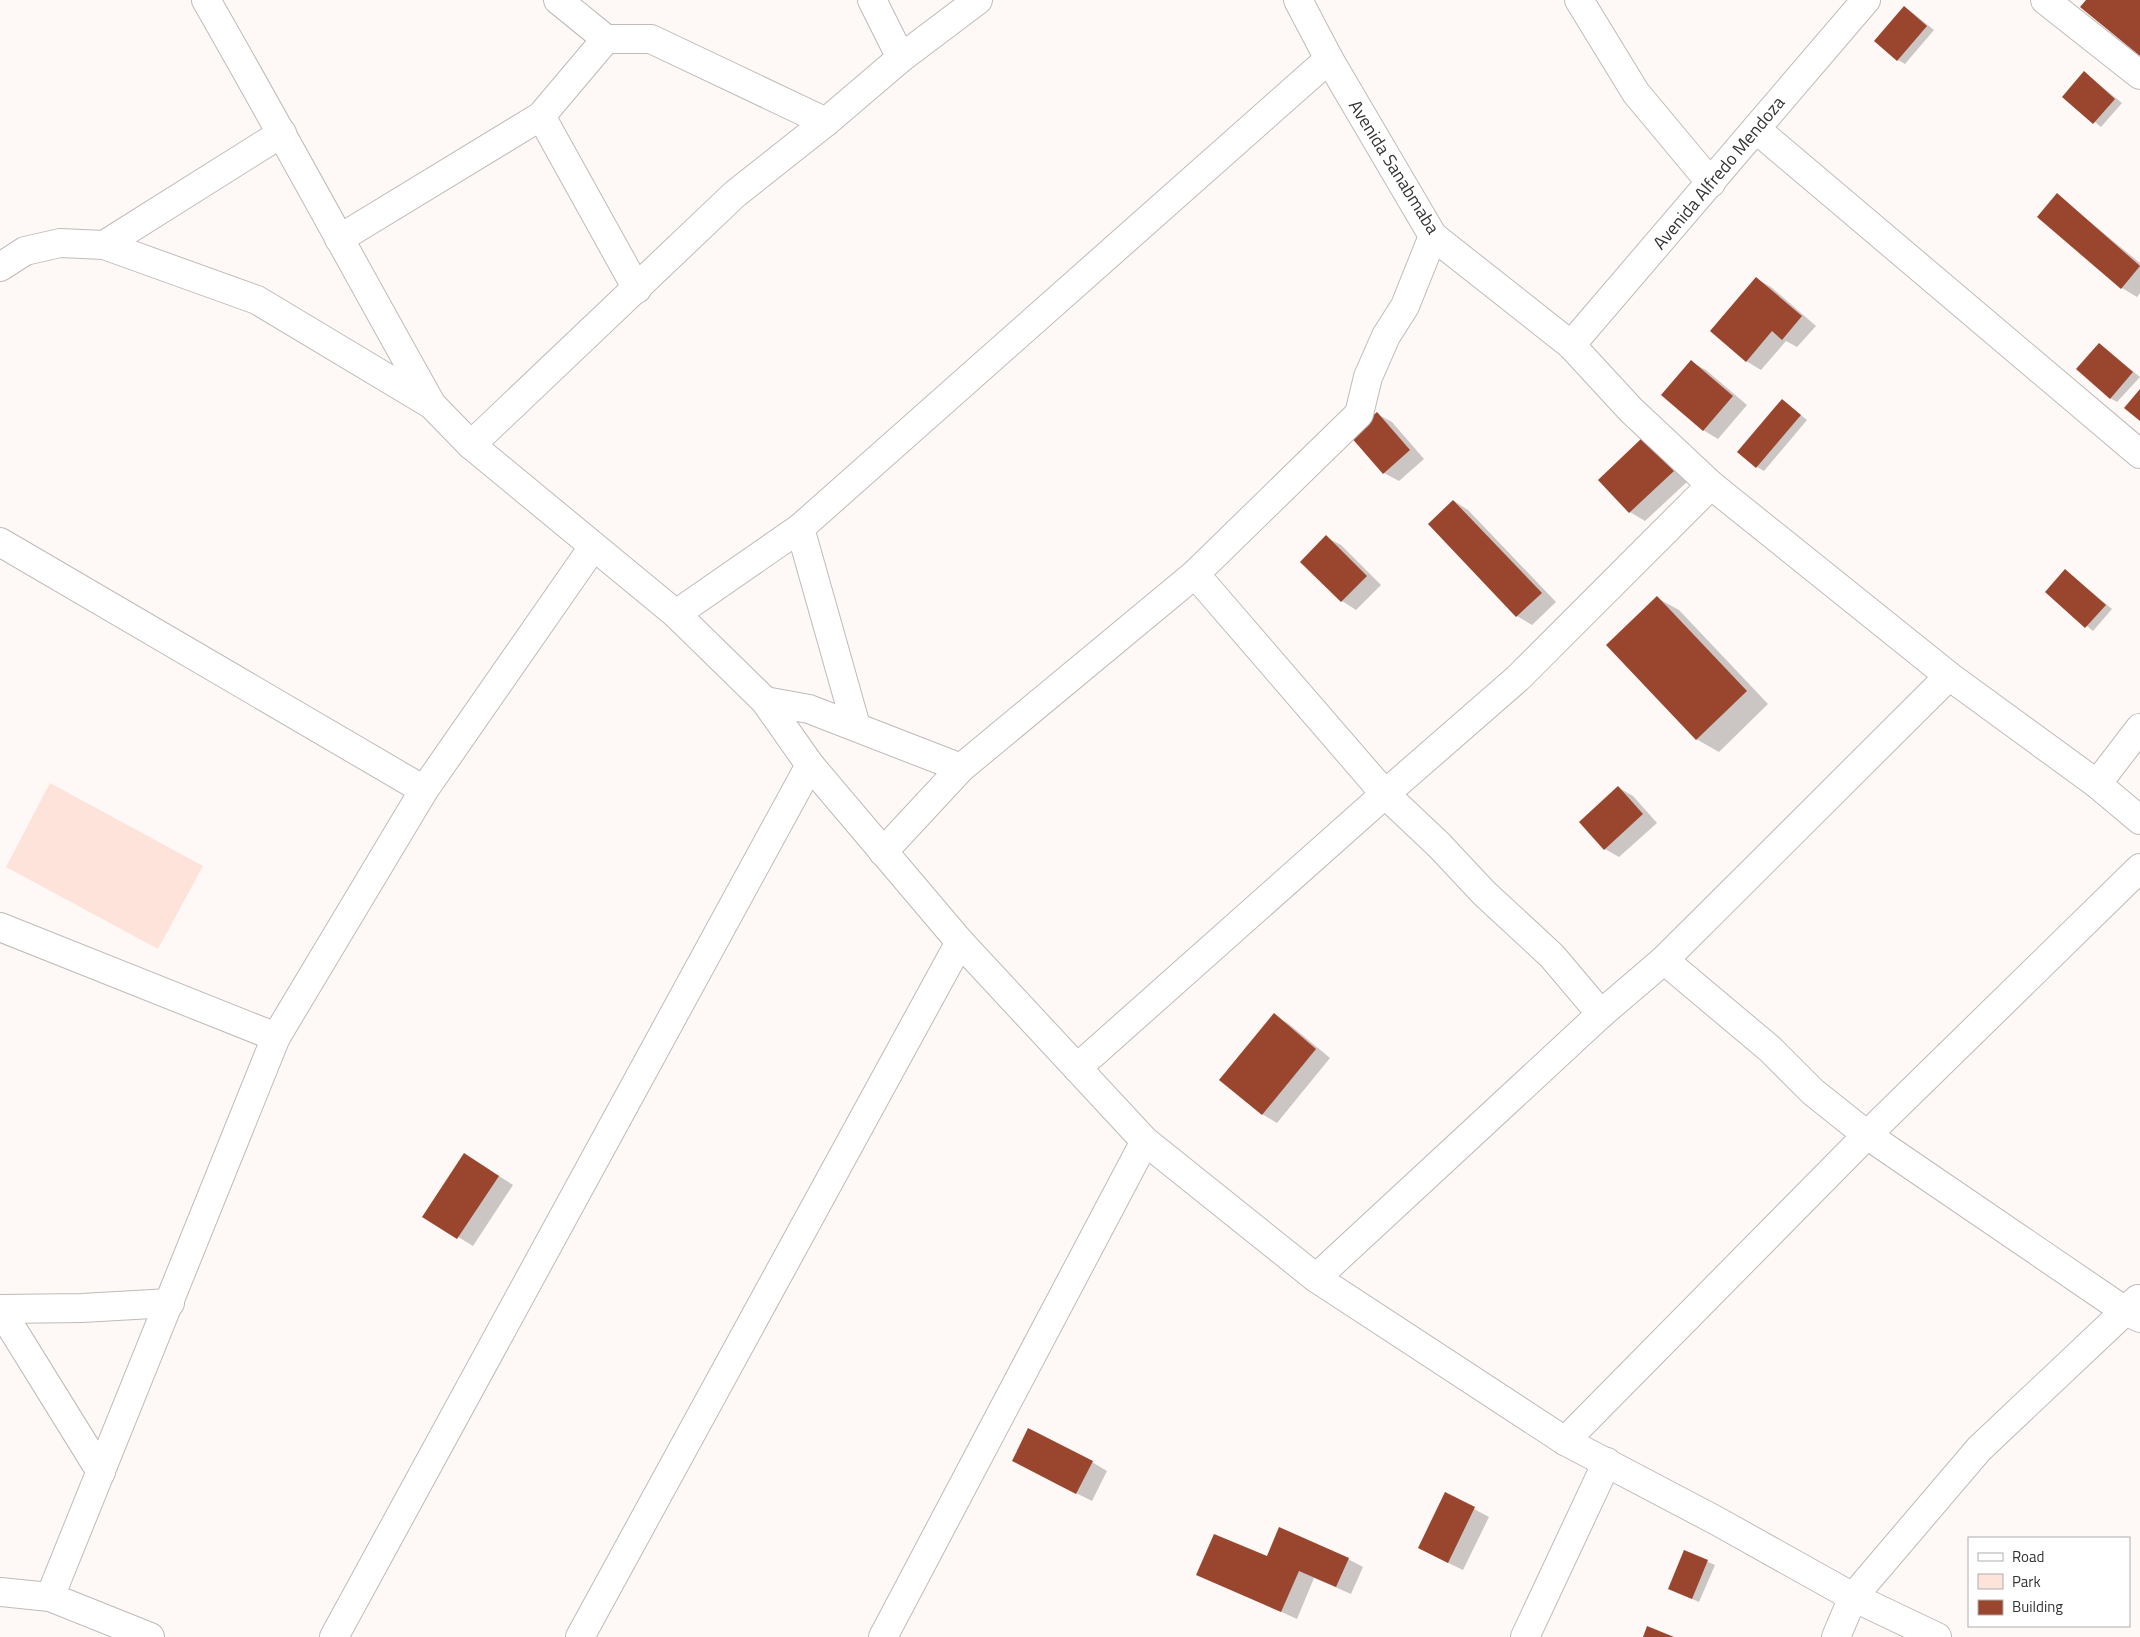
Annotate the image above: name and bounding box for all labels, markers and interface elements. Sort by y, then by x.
street label: Avenida Alfredo Mendoza [1646,90,1791,255]
street label: Avenida Sanabmaba [1342,94,1447,239]
legend [1968,1537,2130,1627]
text: Road [2012,1545,2044,1568]
text: Park [2012,1570,2041,1593]
text: Building [2012,1595,2063,1618]

